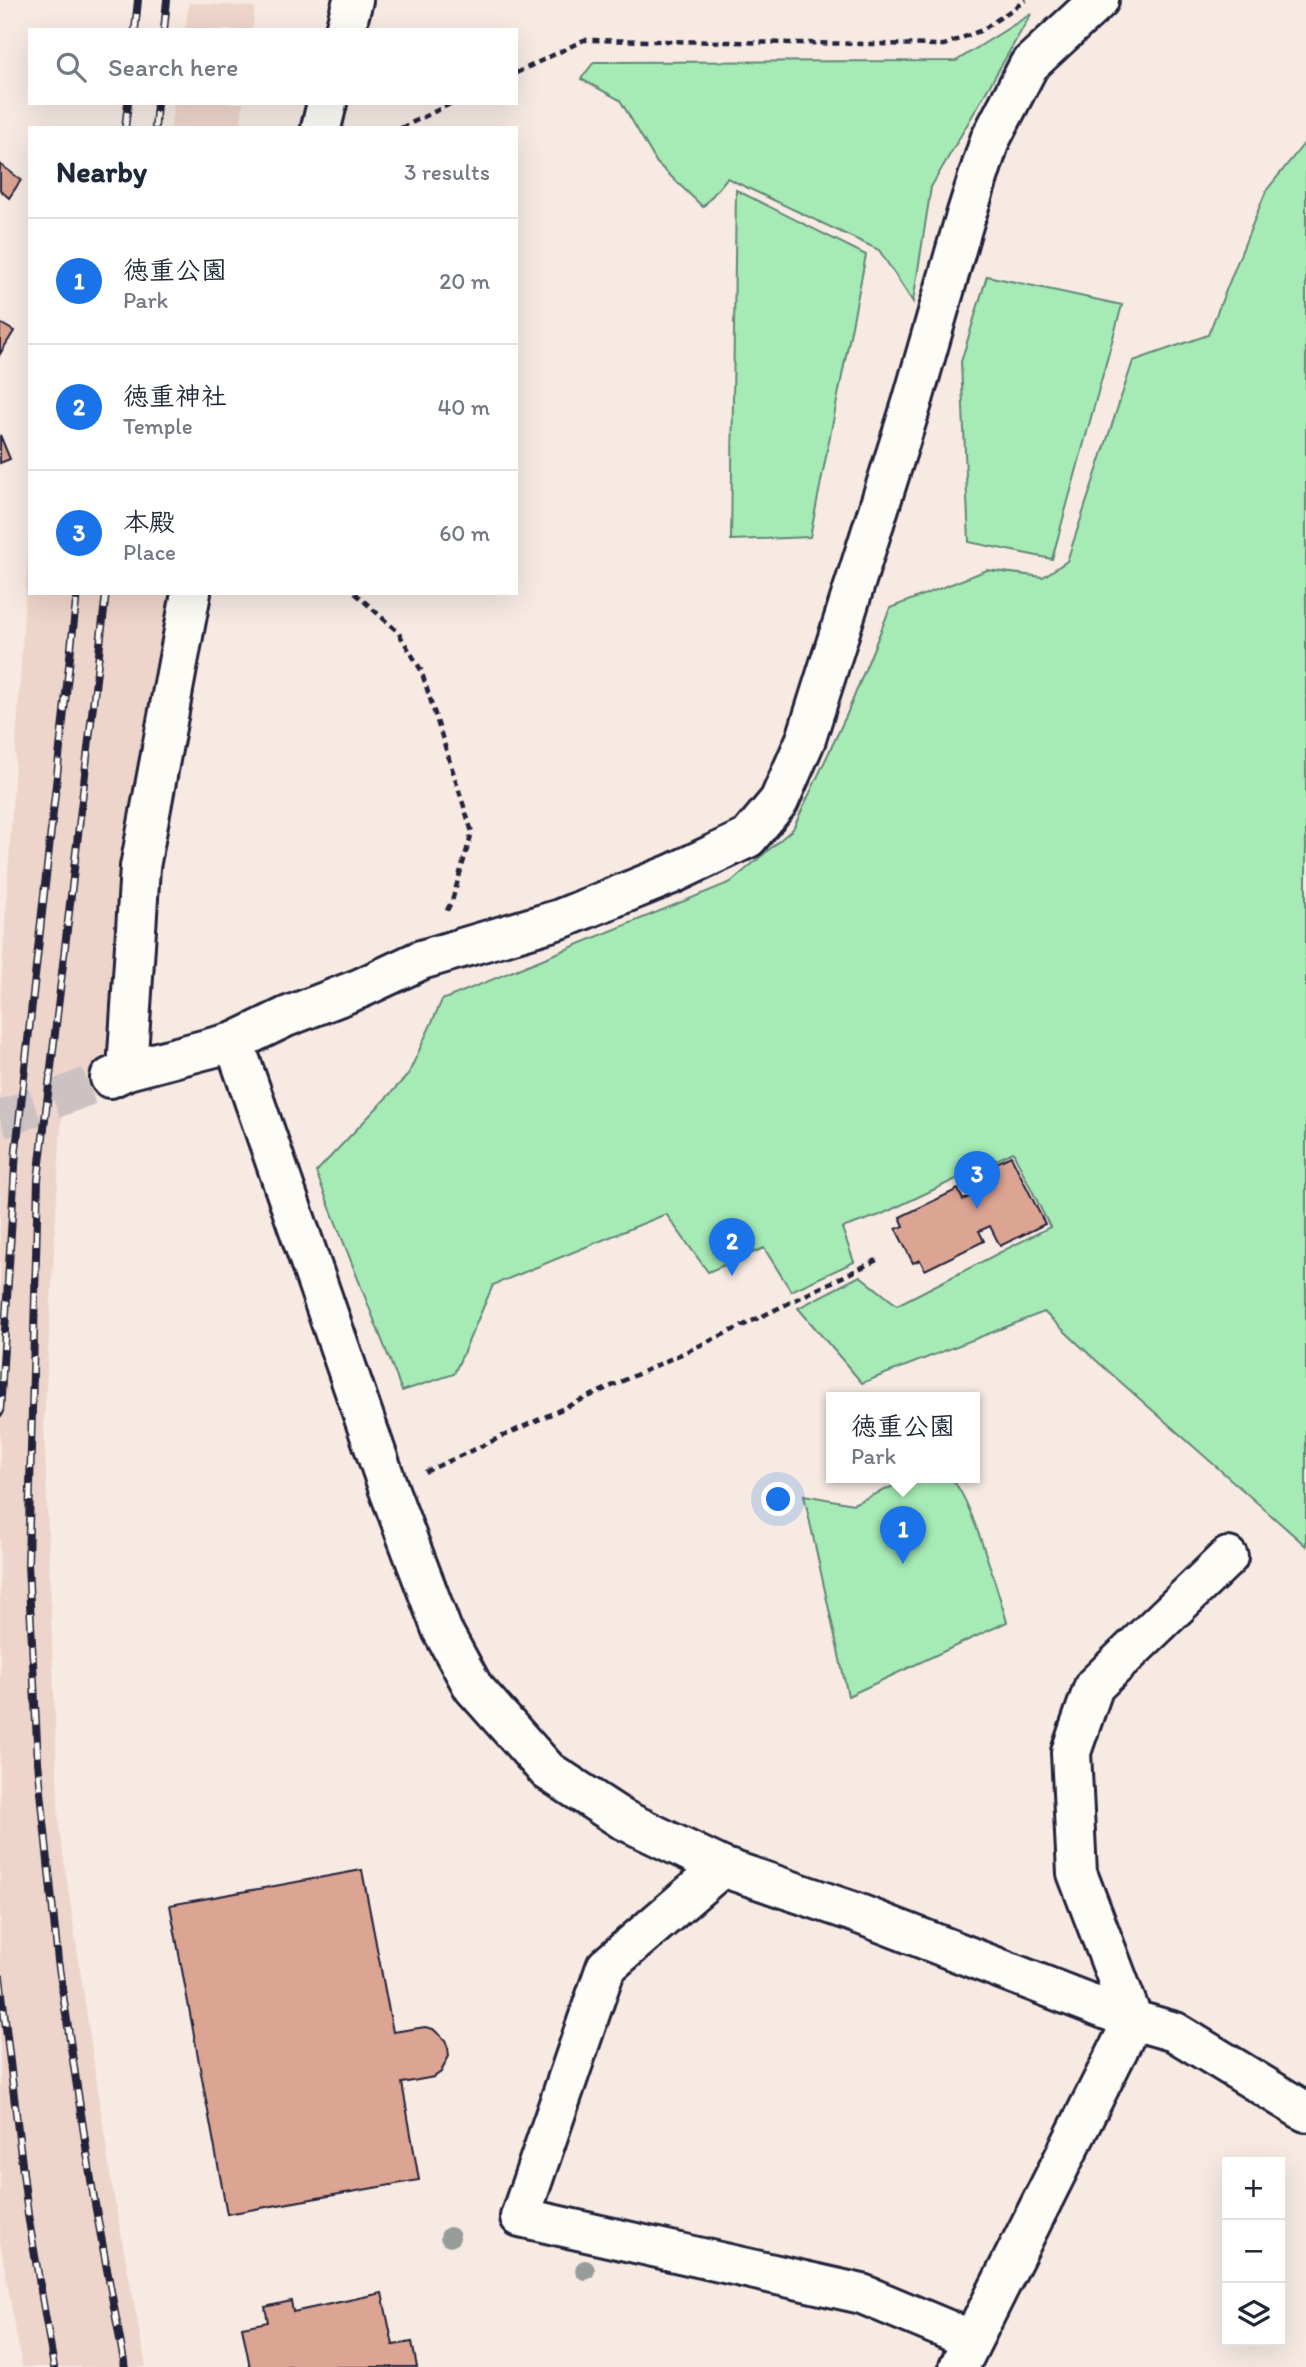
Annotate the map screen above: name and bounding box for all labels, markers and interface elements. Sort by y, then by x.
search box [28,28,518,105]
icon: search [52,48,90,86]
text: Search here [108,51,238,83]
text: Nearby [56,153,147,190]
text: 3 results [404,158,490,186]
text: 徳重公園 [123,254,227,286]
text: 1 [74,267,84,295]
text: 20 m [439,267,490,295]
text: Park [123,286,168,314]
text: 徳重神社 [123,380,227,412]
text: 2 [73,393,85,421]
text: 40 m [437,393,490,421]
text: Temple [123,412,193,440]
text: 本殿 [123,506,175,538]
text: 3 [73,519,85,547]
text: 60 m [439,519,490,547]
text: Place [123,538,176,566]
pin: 3 [954,1151,1000,1209]
pin: 2 [709,1218,755,1276]
popup [826,1392,980,1483]
text: 徳重公園 [851,1410,955,1442]
text: Park [851,1442,896,1470]
your location [761,1482,795,1516]
pin: 1 [880,1506,926,1564]
map controls [1222,2157,1285,2346]
button: + [1222,2157,1285,2220]
button: − [1222,2220,1285,2283]
button: layers [1222,2283,1285,2346]

